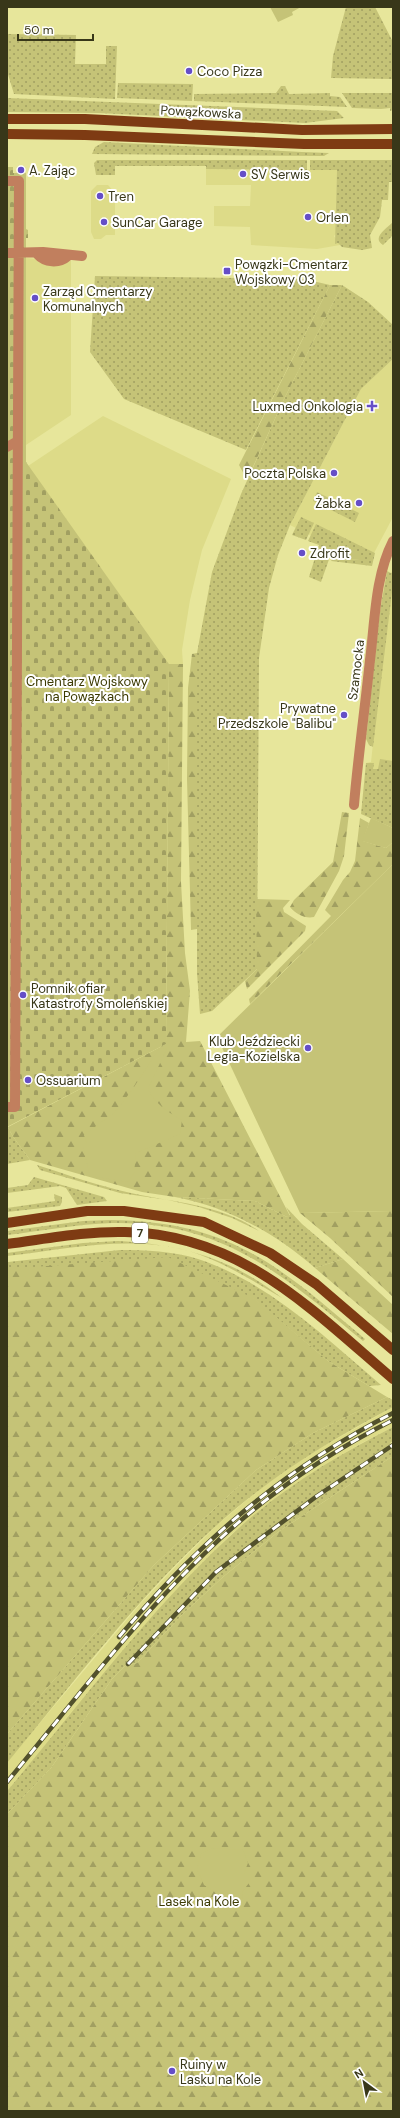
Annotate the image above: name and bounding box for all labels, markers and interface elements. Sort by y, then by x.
scale bar [18,16,93,42]
text: 50 m [24,22,53,38]
place label: Coco Pizza [197,63,262,80]
marker: Coco Pizza [184,66,194,76]
street label: Powązkowska [160,101,242,123]
place label: A. Zając [29,162,75,179]
marker: A. Zając [16,165,26,175]
place label: SV Serwis [251,166,310,183]
marker: SV Serwis [238,169,248,179]
place label: Tren [108,188,134,205]
marker: Tren [95,191,105,201]
place label: Orlen [316,209,349,226]
marker: Orlen [303,212,313,222]
place label: SunCar Garage [112,214,202,231]
marker: SunCar Garage [99,217,109,227]
place label: Powązki-Cmentarz Wojskowy 03 [235,256,348,288]
marker: Powązki-Cmentarz Wojskowy 03 [222,266,232,276]
place label: Zarząd Cmentarzy Komunalnych [43,283,152,315]
marker: Zarząd Cmentarzy Komunalnych [30,293,40,303]
place label: Luxmed Onkologia [253,398,363,415]
marker: Luxmed Onkologia [366,400,378,412]
place label: Poczta Polska [244,465,326,482]
marker: Poczta Polska [329,468,339,478]
place label: Żabka [315,495,351,512]
marker: Żabka [354,498,364,508]
place label: Zdrofit [310,545,350,562]
marker: Zdrofit [297,548,307,558]
street label: Szamocka [344,639,368,701]
park label: Cmentarz Wojskowy na Powązkach [26,673,148,705]
place label: Prywatne Przedszkole "Balibu" [218,700,336,732]
marker: Prywatne Przedszkole "Balibu" [339,710,349,720]
place label: Pomnik ofiar Katastrofy Smoleńskiej [31,980,167,1012]
marker: Pomnik ofiar Katastrofy Smoleńskiej [18,990,28,1000]
place label: Klub Jeździecki Legia-Kozielska [207,1033,300,1065]
marker: Klub Jeździecki Legia-Kozielska [303,1043,313,1053]
place label: Ossuarium [36,1072,101,1089]
marker: Ossuarium [23,1075,33,1085]
road number: 7 [132,1223,148,1243]
park label: Lasek na Kole [159,1893,240,1910]
place label: Ruiny w Lasku na Kole [180,2056,261,2088]
north arrow [344,2062,384,2102]
text: N [352,2065,366,2082]
marker: Ruiny w Lasku na Kole [167,2066,177,2076]

